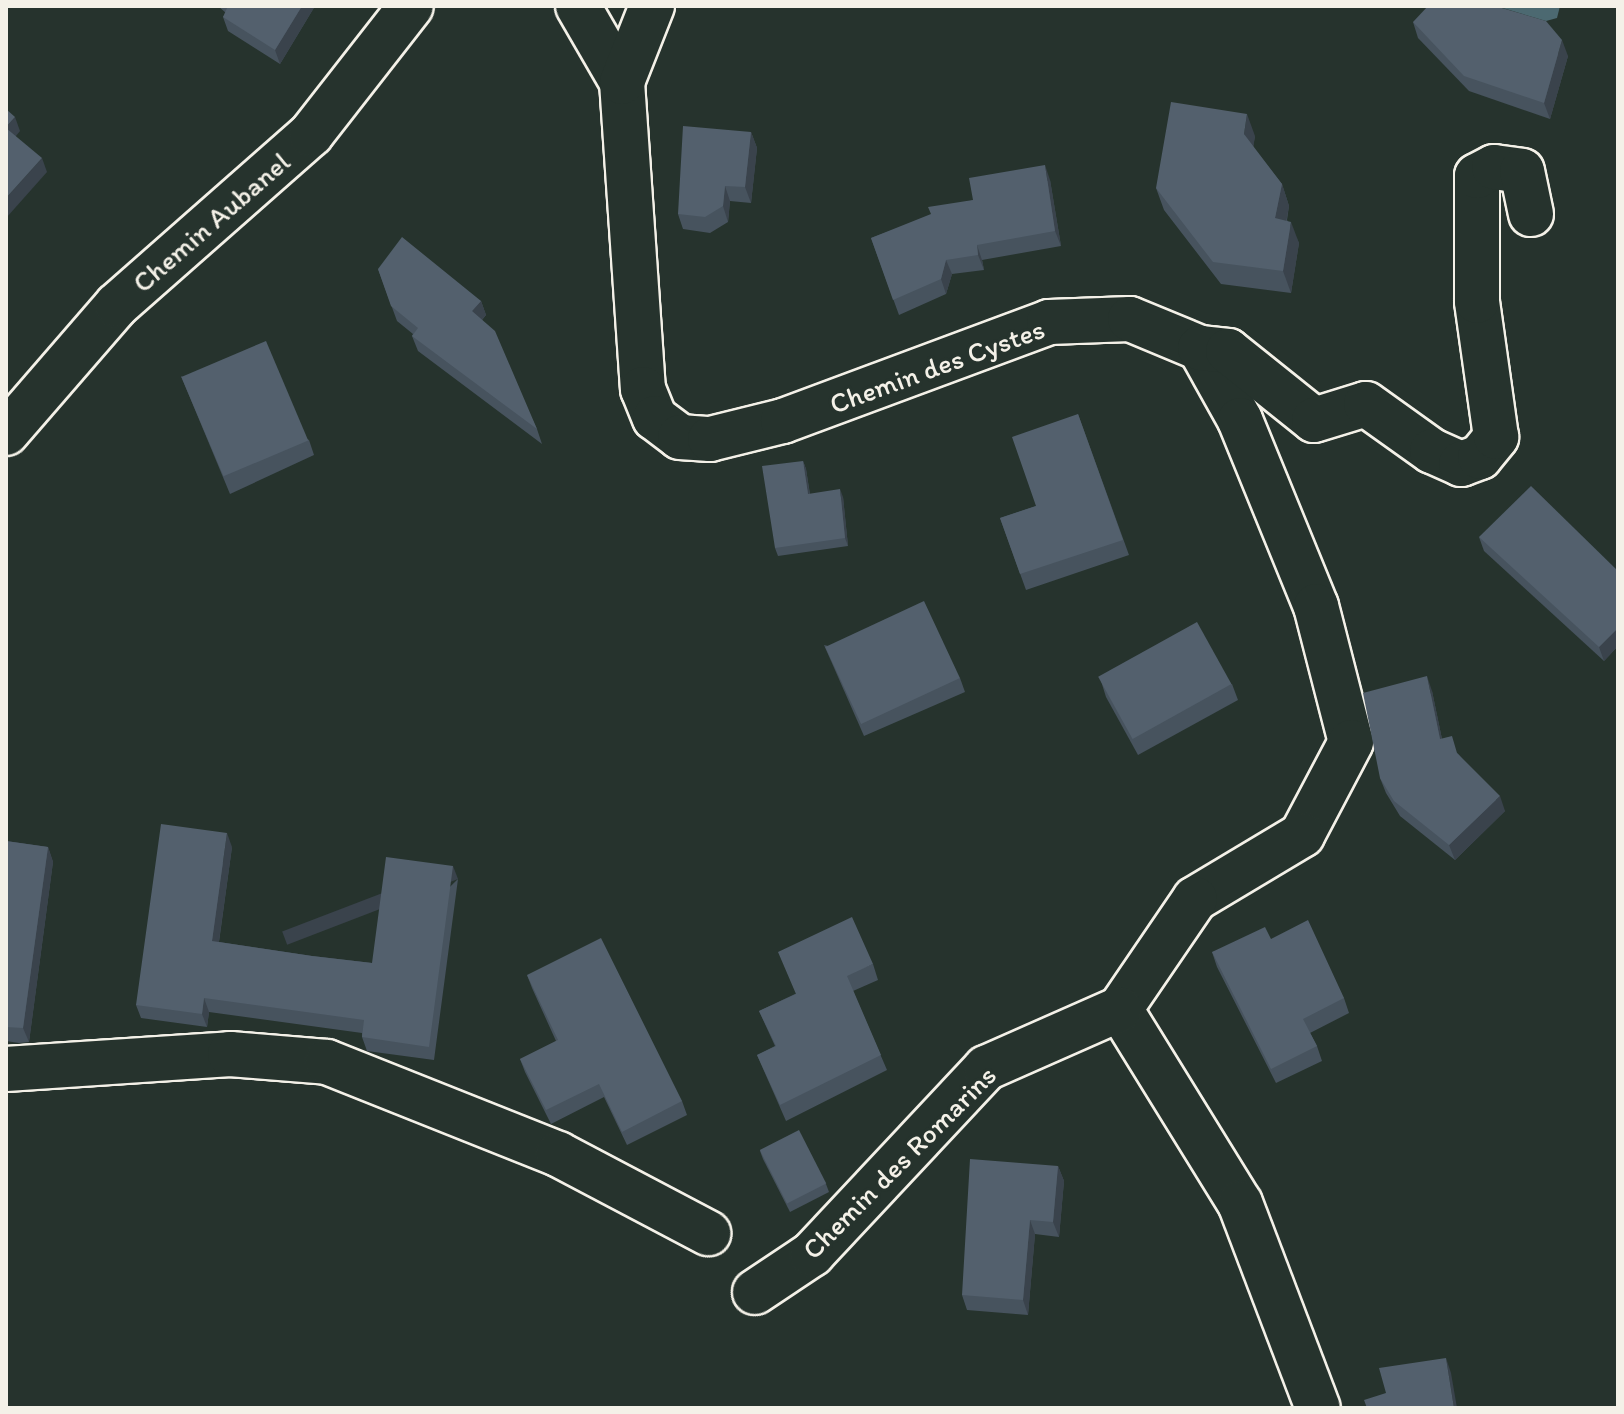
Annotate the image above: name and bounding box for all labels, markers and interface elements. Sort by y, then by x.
street label: Chemin Aubanel [126,145,296,299]
street label: Chemin des Cystes [825,312,1049,420]
street label: Chemin des Romarins [795,1058,1003,1266]

